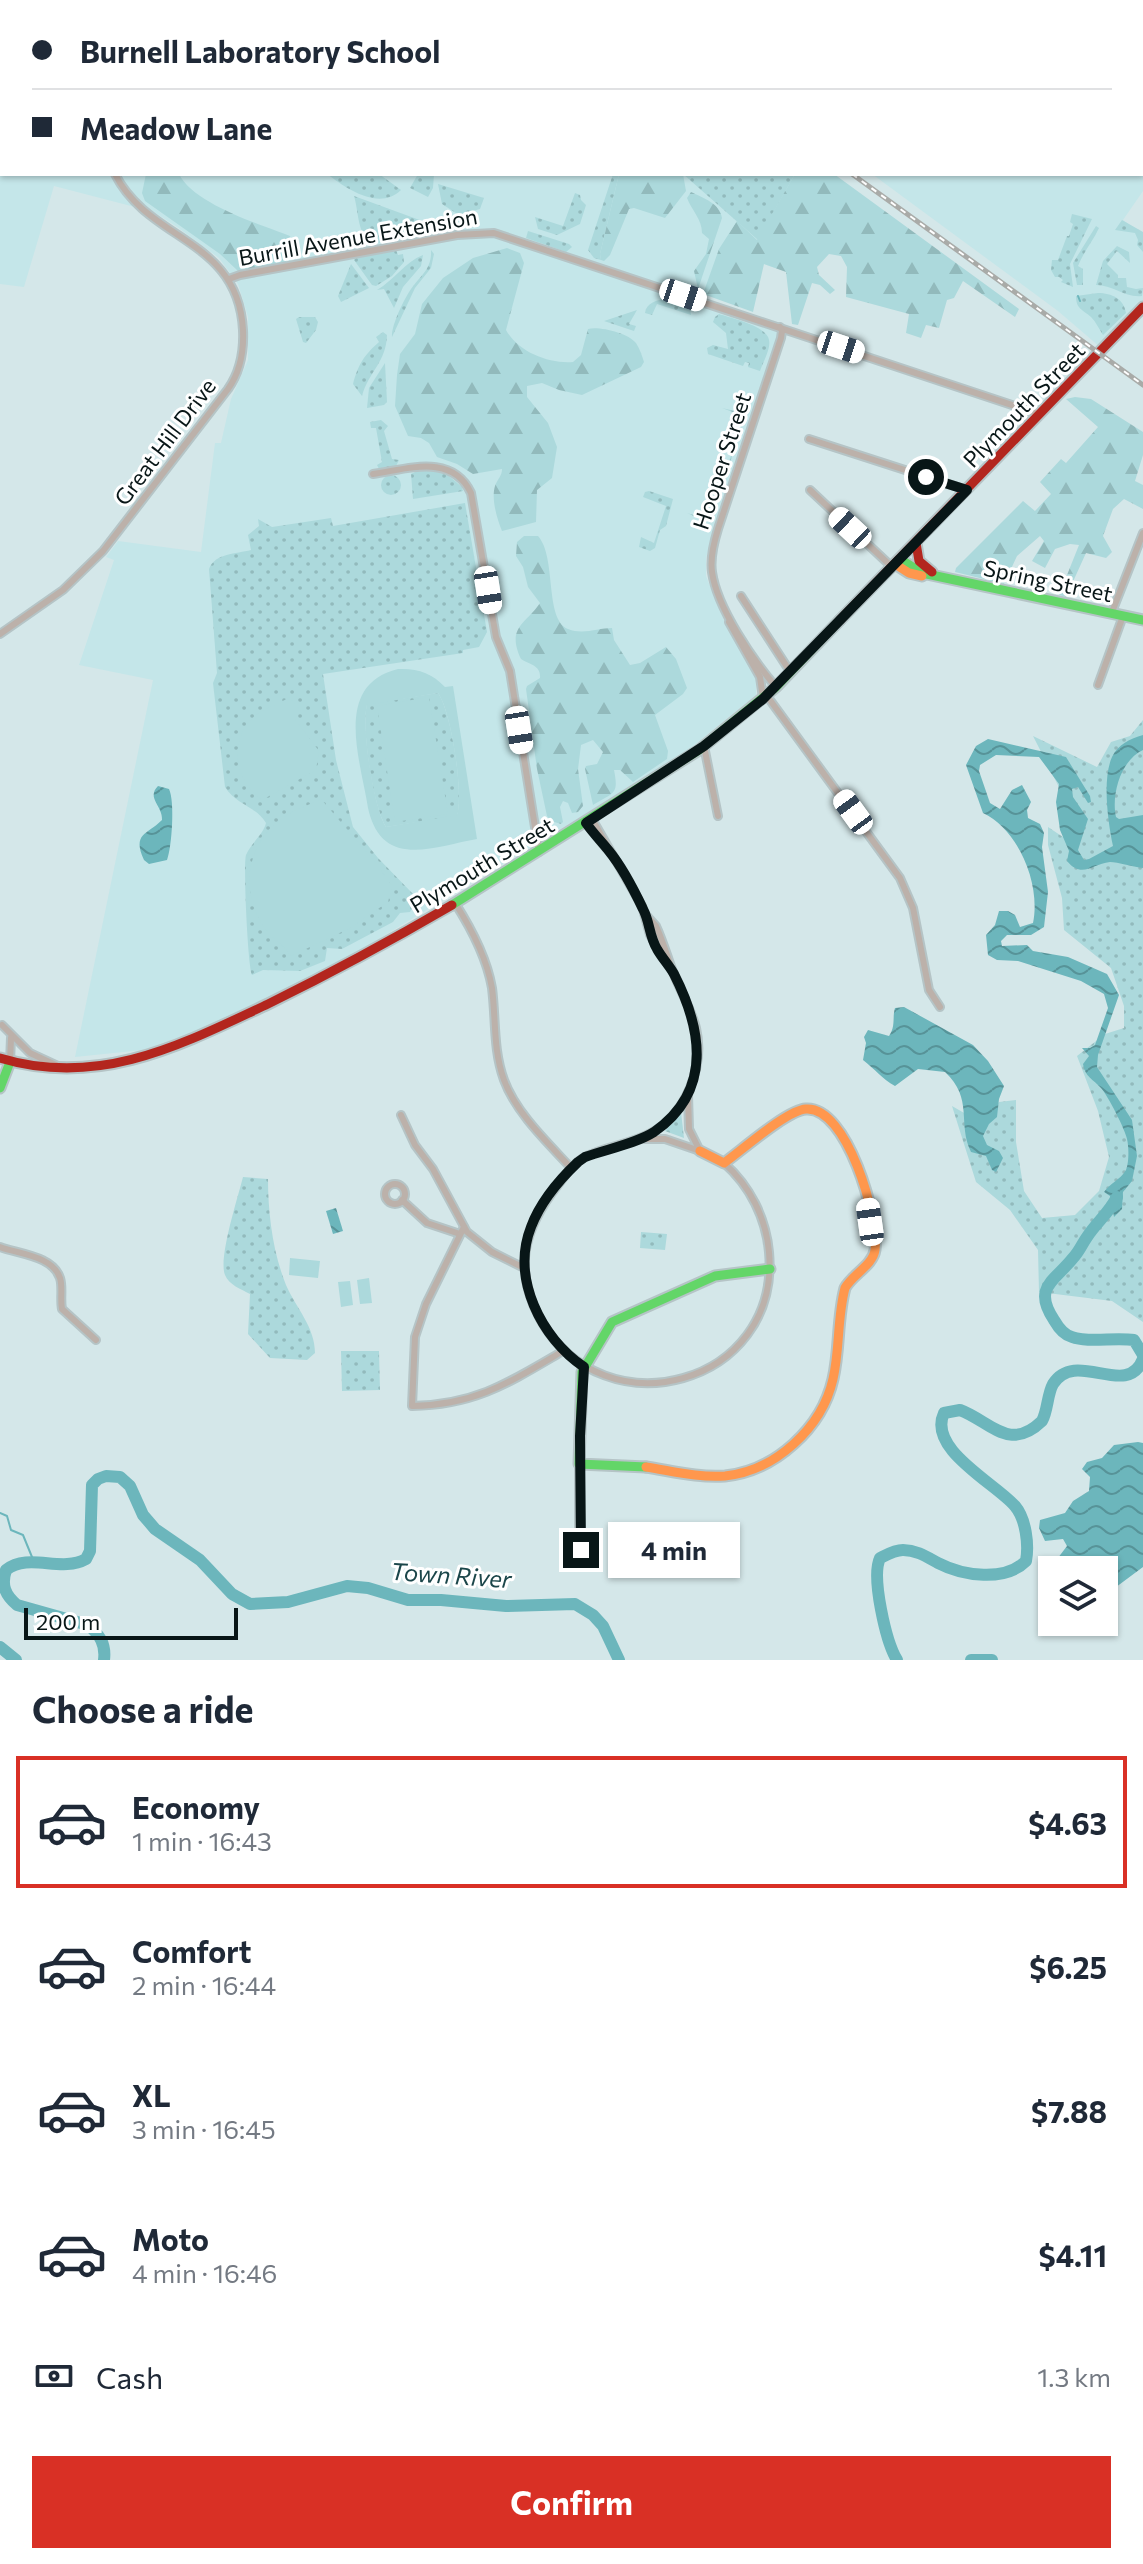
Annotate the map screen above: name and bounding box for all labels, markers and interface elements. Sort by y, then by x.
text: Burnell Laboratory School [80,32,440,69]
text: Meadow Lane [80,109,272,146]
street label: Burrill Avenue Extension [236,202,479,271]
car [656,276,710,314]
car [814,328,868,366]
street label: Plymouth Street [957,336,1090,473]
street label: Great Hill Drive [108,373,221,510]
street label: Hooper Street [687,389,756,533]
route start [908,459,944,495]
car [824,503,876,553]
street label: Spring Street [981,554,1115,607]
car [472,564,504,616]
car [503,704,535,756]
car [829,786,877,838]
street label: Plymouth Street [405,811,559,918]
car [855,1197,885,1247]
callout: 4 min [609,1522,741,1578]
route end [563,1532,599,1568]
text: 4 min [641,1534,707,1565]
water label: Town River [390,1556,514,1593]
map controls [1038,1556,1118,1636]
button: layers [1038,1556,1118,1636]
scale bar [24,1604,238,1640]
text: 200 m [36,1608,100,1635]
text: Choose a ride [32,1686,253,1730]
icon: car [36,1786,108,1858]
text: Economy [132,1788,260,1825]
text: $4.63 [1028,1804,1107,1841]
text: 1 min · 16:43 [132,1825,272,1856]
icon: car [36,1930,108,2002]
text: Comfort [132,1932,251,1969]
text: $6.25 [1029,1948,1107,1985]
text: 2 min · 16:44 [132,1969,276,2000]
icon: car [36,2074,108,2146]
text: XL [132,2076,171,2113]
text: $7.88 [1031,2092,1107,2129]
text: 3 min · 16:45 [132,2113,276,2144]
icon: car [36,2218,108,2290]
text: Moto [132,2220,209,2257]
text: $4.11 [1039,2236,1107,2273]
text: 4 min · 16:46 [132,2257,277,2288]
icon: cash [32,2354,76,2398]
text: Cash [96,2358,163,2395]
text: 1.3 km [1037,2361,1111,2392]
button: Confirm [32,2456,1111,2548]

